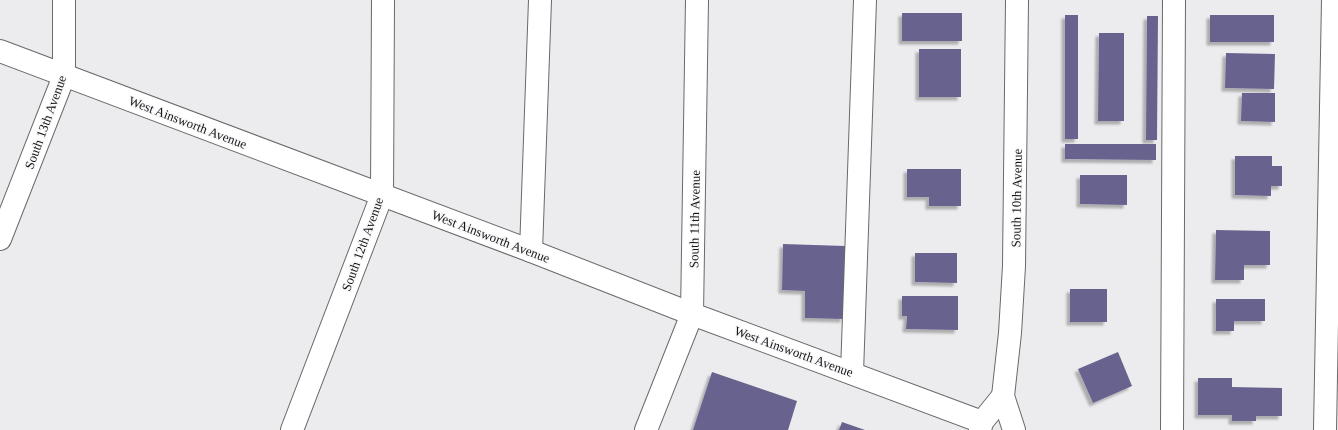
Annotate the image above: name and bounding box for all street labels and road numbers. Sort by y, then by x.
street label: South 13th Avenue [22,73,69,171]
street label: West Ainsworth Avenue [127,93,249,152]
street label: South 10th Avenue [1008,148,1025,247]
street label: South 11th Avenue [686,170,703,268]
street label: South 12th Avenue [339,195,386,293]
street label: West Ainsworth Avenue [430,207,552,266]
street label: West Ainsworth Avenue [732,323,855,380]

